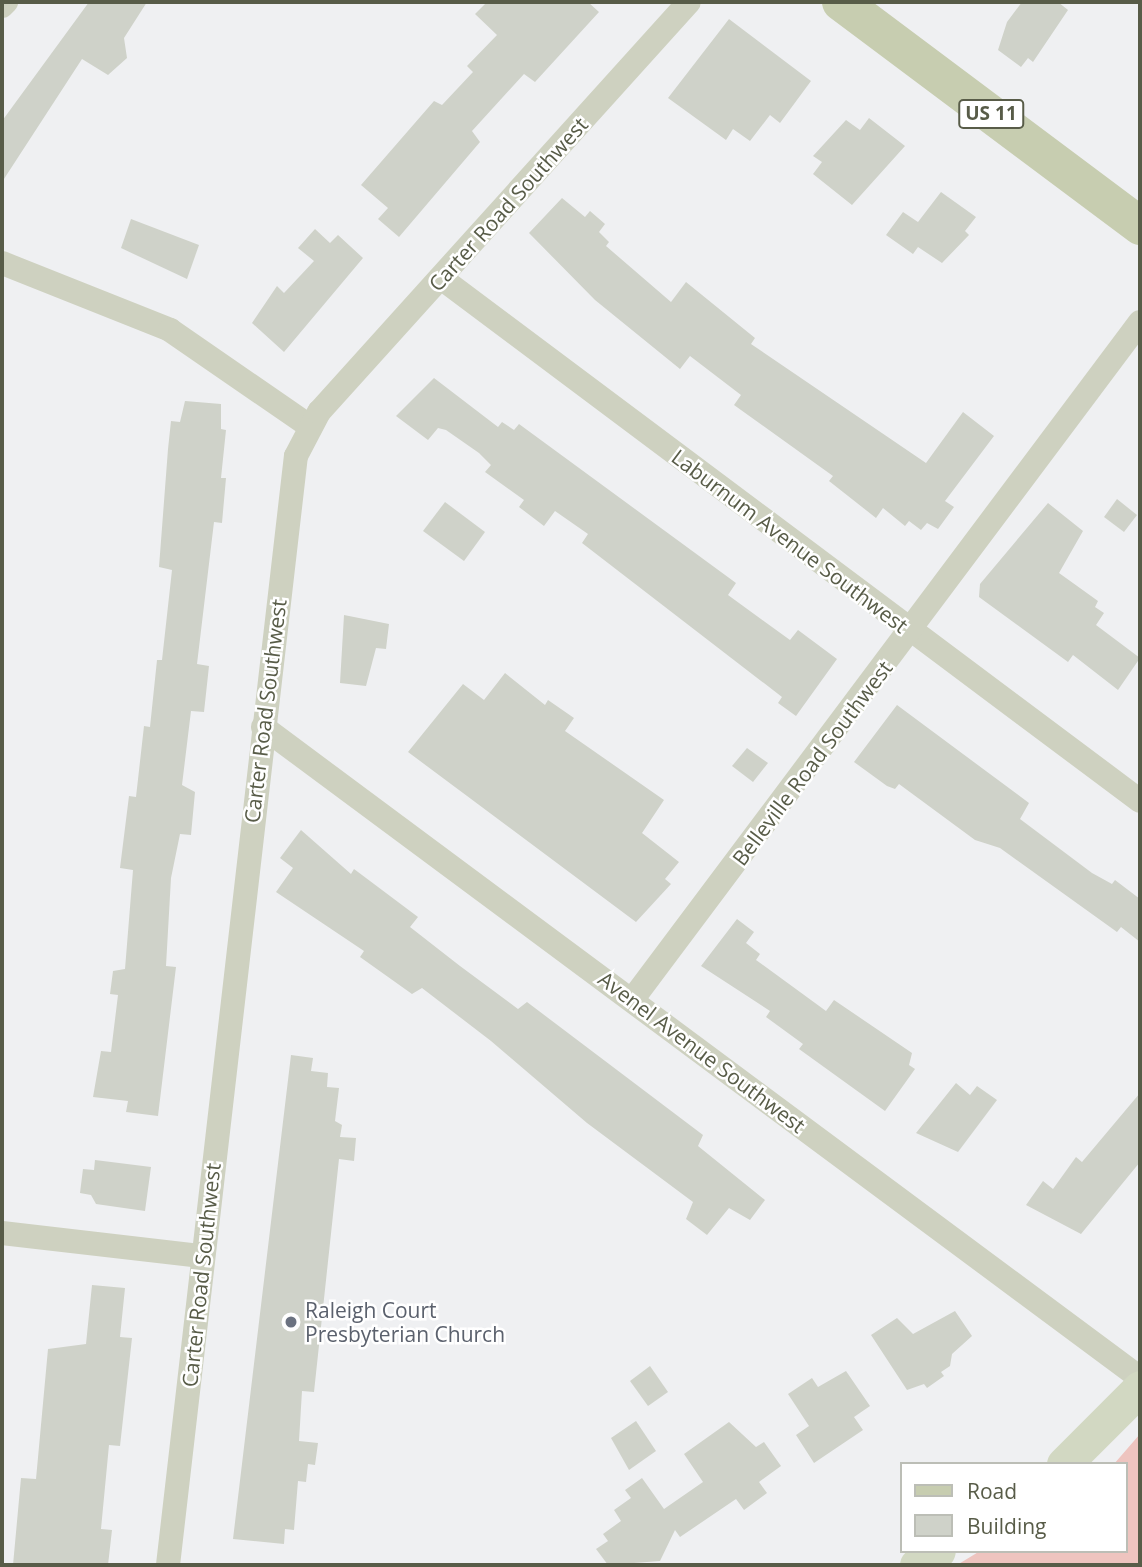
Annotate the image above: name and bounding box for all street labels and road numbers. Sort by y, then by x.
road number: US 11 [958,98,1024,130]
street label: Carter Road Southwest [423,112,593,296]
street label: Laburnum Avenue Southwest [667,444,913,638]
street label: Carter Road Southwest [239,598,291,824]
street label: Belleville Road Southwest [727,656,897,870]
street label: Avenel Avenue Southwest [594,966,810,1138]
street label: Carter Road Southwest [177,1162,225,1388]

